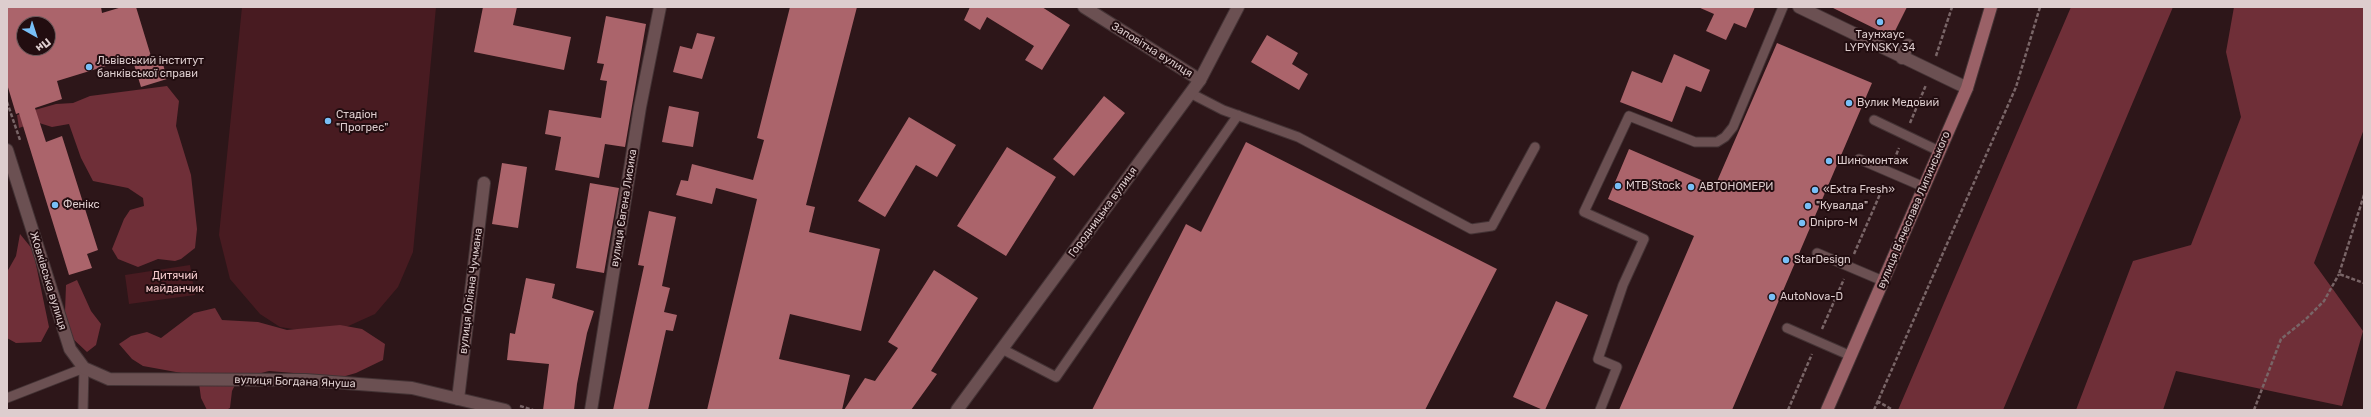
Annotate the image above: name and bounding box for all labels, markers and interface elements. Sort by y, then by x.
north arrow [16,16,56,56]
marker: Таунхаус LYPYNSKY 34 [1875,17,1885,27]
street label: Заповітна вулиця [1109,20,1195,80]
place label: Таунхаус LYPYNSKY 34 [1845,28,1915,54]
text: Пн [33,35,53,55]
place label: Львівський інститут банківської справи [97,54,204,80]
marker: Львівський інститут банківської справи [84,62,94,72]
place label: Вулик Медовий [1857,96,1939,110]
marker: Вулик Медовий [1844,98,1854,108]
place label: Стадіон "Прогрес" [336,108,388,134]
marker: Стадіон "Прогрес" [323,116,333,126]
street label: вулиця Вʼячеслава Липинського [1875,129,1953,291]
street label: вулиця Євгена Лисика [608,148,640,268]
place label: Шиномонтаж [1837,154,1908,168]
marker: Шиномонтаж [1824,156,1834,166]
street label: Городницька вулиця [1066,164,1140,260]
place label: MTB Stock [1626,179,1680,193]
place label: АВТОНОМЕРИ [1699,180,1773,194]
marker: MTB Stock [1613,181,1623,191]
marker: АВТОНОМЕРИ [1686,182,1696,192]
place label: «Extra Fresh» [1823,183,1895,197]
marker: «Extra Fresh» [1810,185,1820,195]
place label: Фенікс [63,198,100,212]
place label: "Кувалда" [1816,199,1868,213]
marker: Фенікс [50,200,60,210]
marker: "Кувалда" [1803,201,1813,211]
place label: Dnipro-M [1810,216,1858,230]
marker: Dnipro-M [1797,218,1807,228]
street label: вулиця Юліяна Чучмана [457,227,485,355]
street label: Жовківська вулиця [27,230,69,332]
place label: StarDesign [1794,253,1851,267]
marker: StarDesign [1781,255,1791,265]
park label: Дитячий майданчик [146,269,204,295]
place label: AutoNova-D [1780,290,1843,304]
marker: AutoNova-D [1767,292,1777,302]
street label: вулиця Богдана Януша [234,373,356,391]

